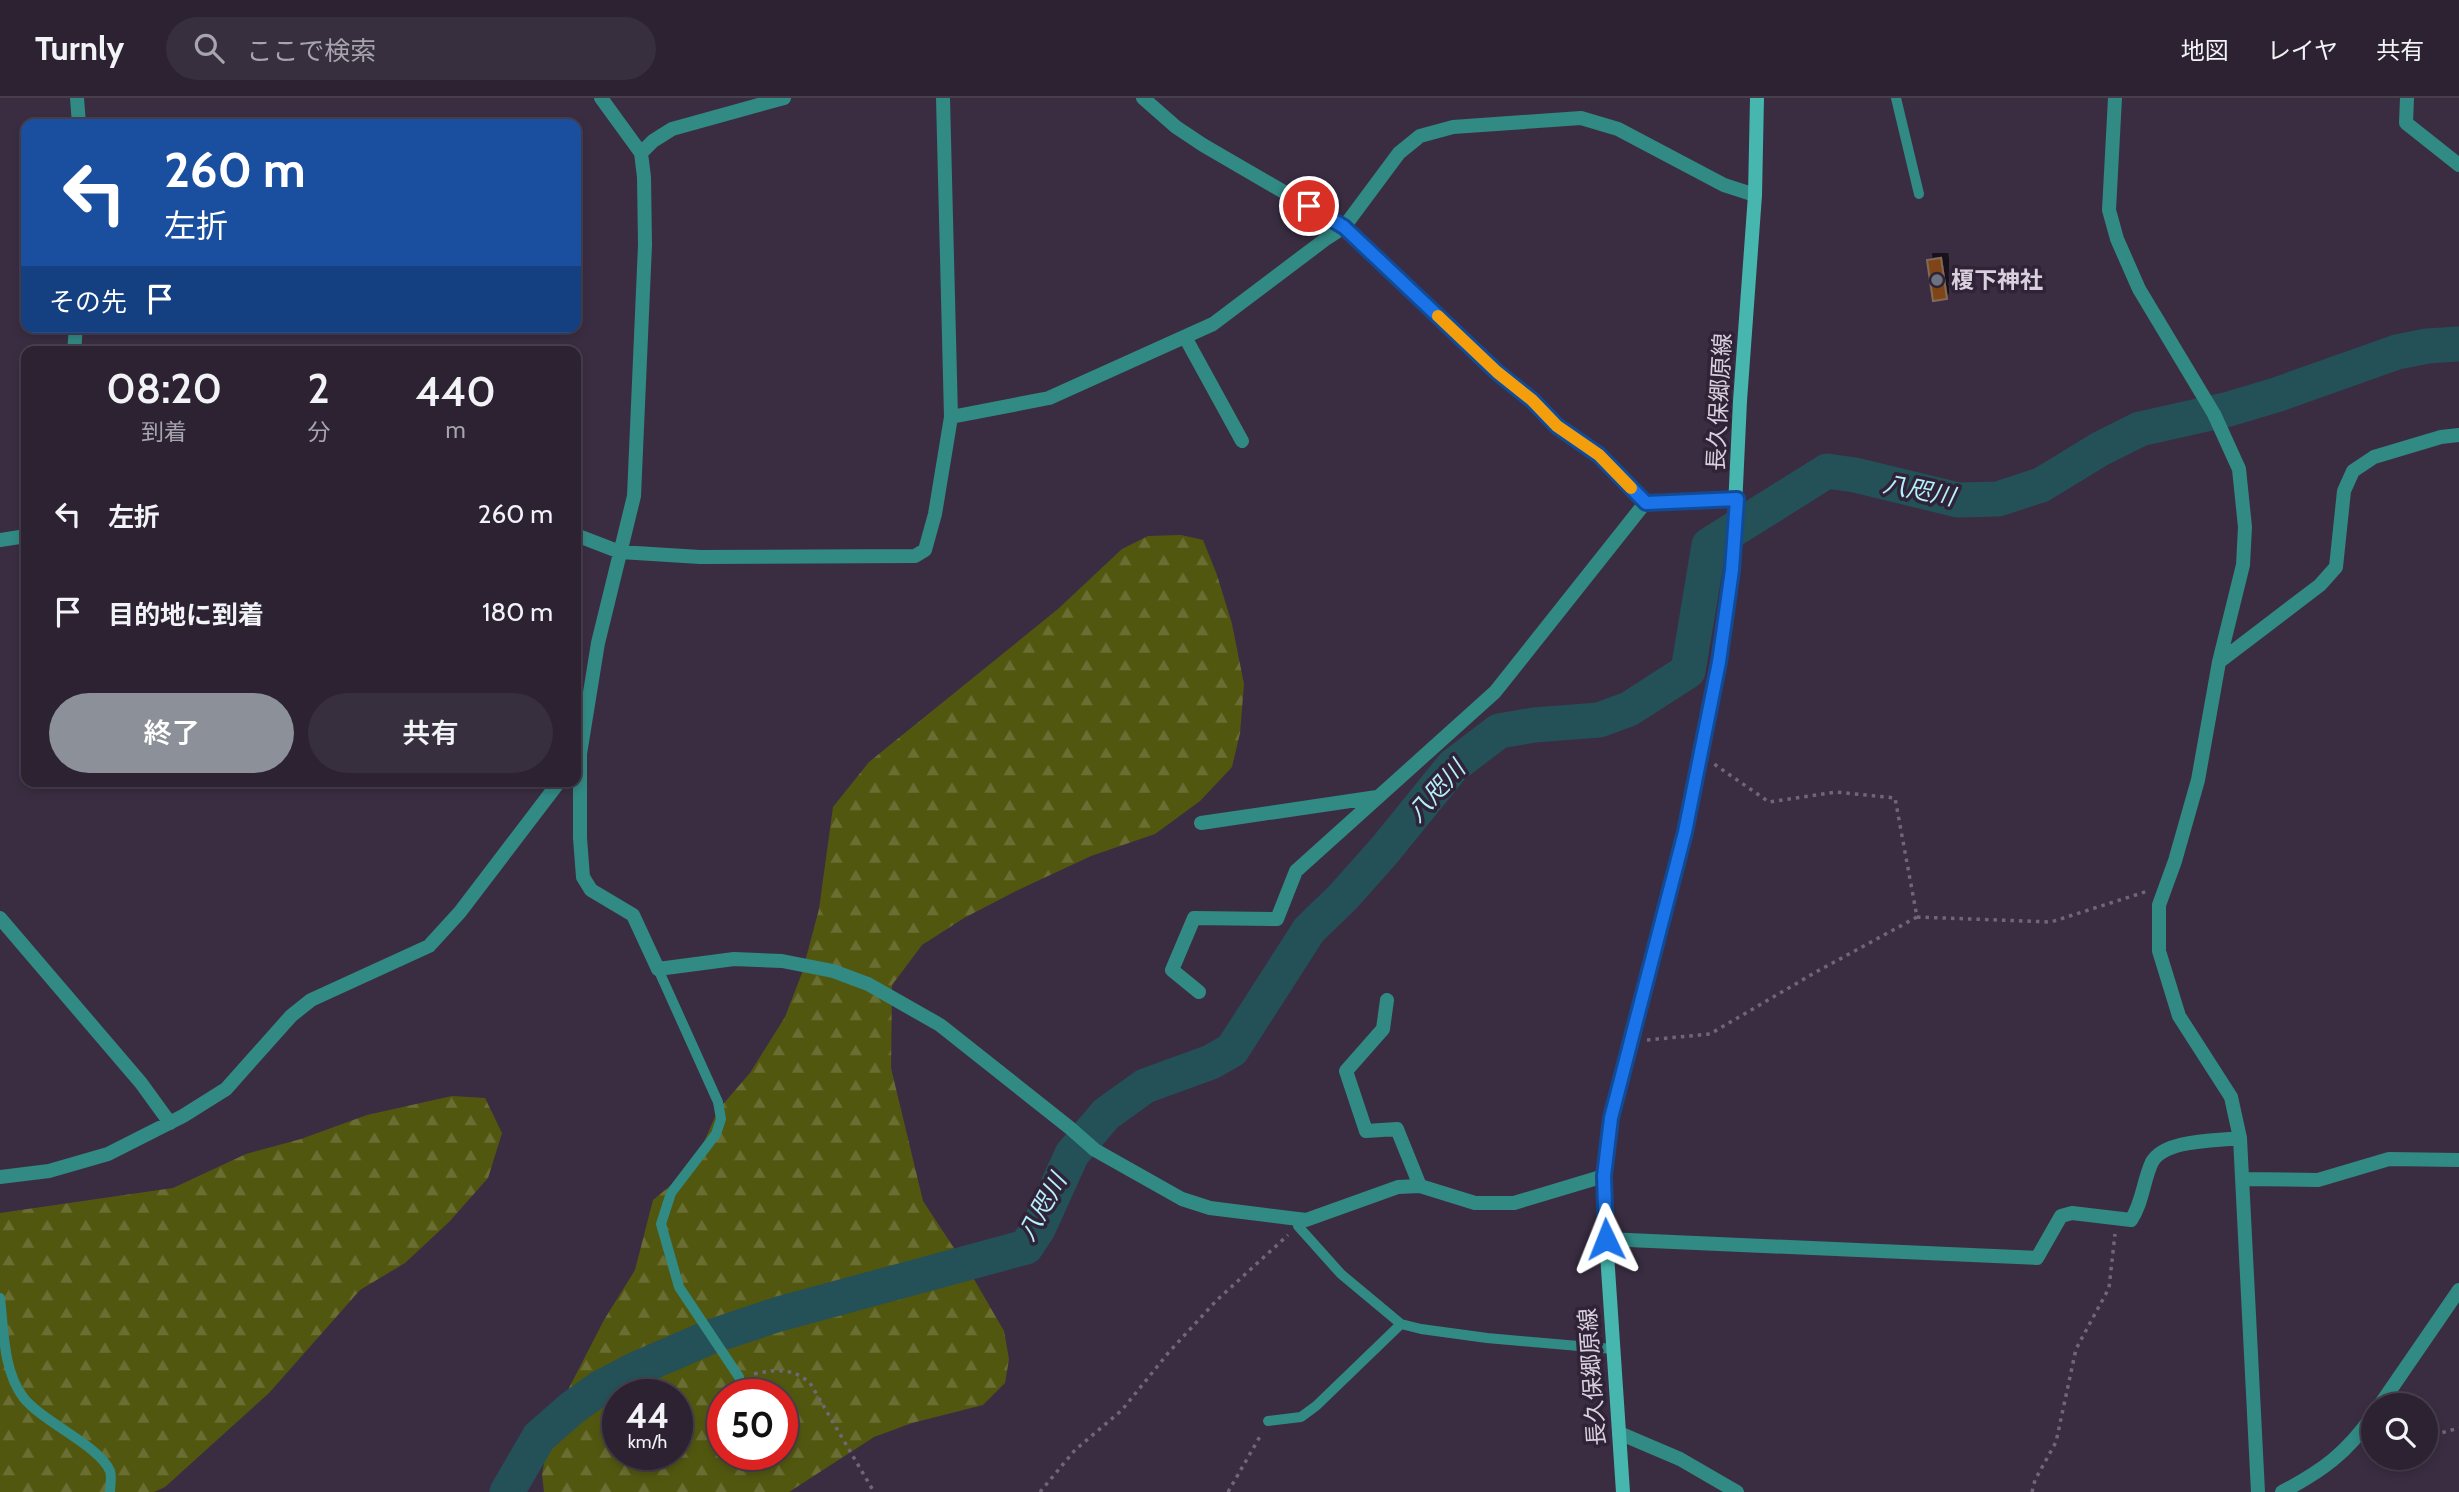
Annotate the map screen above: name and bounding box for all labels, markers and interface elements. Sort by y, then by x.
search box [166,17,656,80]
text: Turnly [35,28,124,68]
icon: search [190,29,228,67]
text: ここで検索 [246,35,376,67]
text: 地図 [2181,36,2229,65]
text: レイヤ [2267,36,2338,65]
text: 共有 [2376,36,2424,65]
text: 260 m [164,140,306,199]
icon: left [49,147,140,238]
pin [1279,176,1339,236]
icon: arrive [1290,187,1328,225]
text: 左折 [164,206,228,245]
place label: 榎下神社 [1951,266,2043,294]
marker: 榎下神社 [1929,272,1945,288]
icon: arrive [141,280,179,318]
text: その先 [49,286,127,318]
street label: 長久保郷原線 [1701,332,1737,472]
text: 08:20 [106,362,222,414]
text: 2 [308,362,330,414]
text: 440 [415,365,496,417]
text: m [445,416,466,444]
text: 到着 [141,418,187,446]
text: 分 [307,418,330,446]
water label: 八咫川 [1881,469,1960,512]
icon: left [49,495,87,533]
text: 260 m [478,498,553,530]
text: 左折 [108,501,160,533]
icon: arrive [49,593,87,631]
text: 180 m [482,596,553,628]
text: 目的地に到着 [108,599,264,631]
button: 終了 [49,693,294,773]
button: 共有 [308,693,553,773]
water label: 八咫川 [1401,752,1473,827]
water label: 八咫川 [1012,1166,1074,1246]
position arrow [1569,1202,1643,1276]
street label: 長久保郷原線 [1573,1307,1611,1447]
speed limit sign: 50 [707,1379,798,1470]
map controls [2361,1393,2438,1470]
button: search [2361,1393,2438,1470]
text: 44 [626,1394,669,1437]
text: km/h [628,1431,667,1453]

